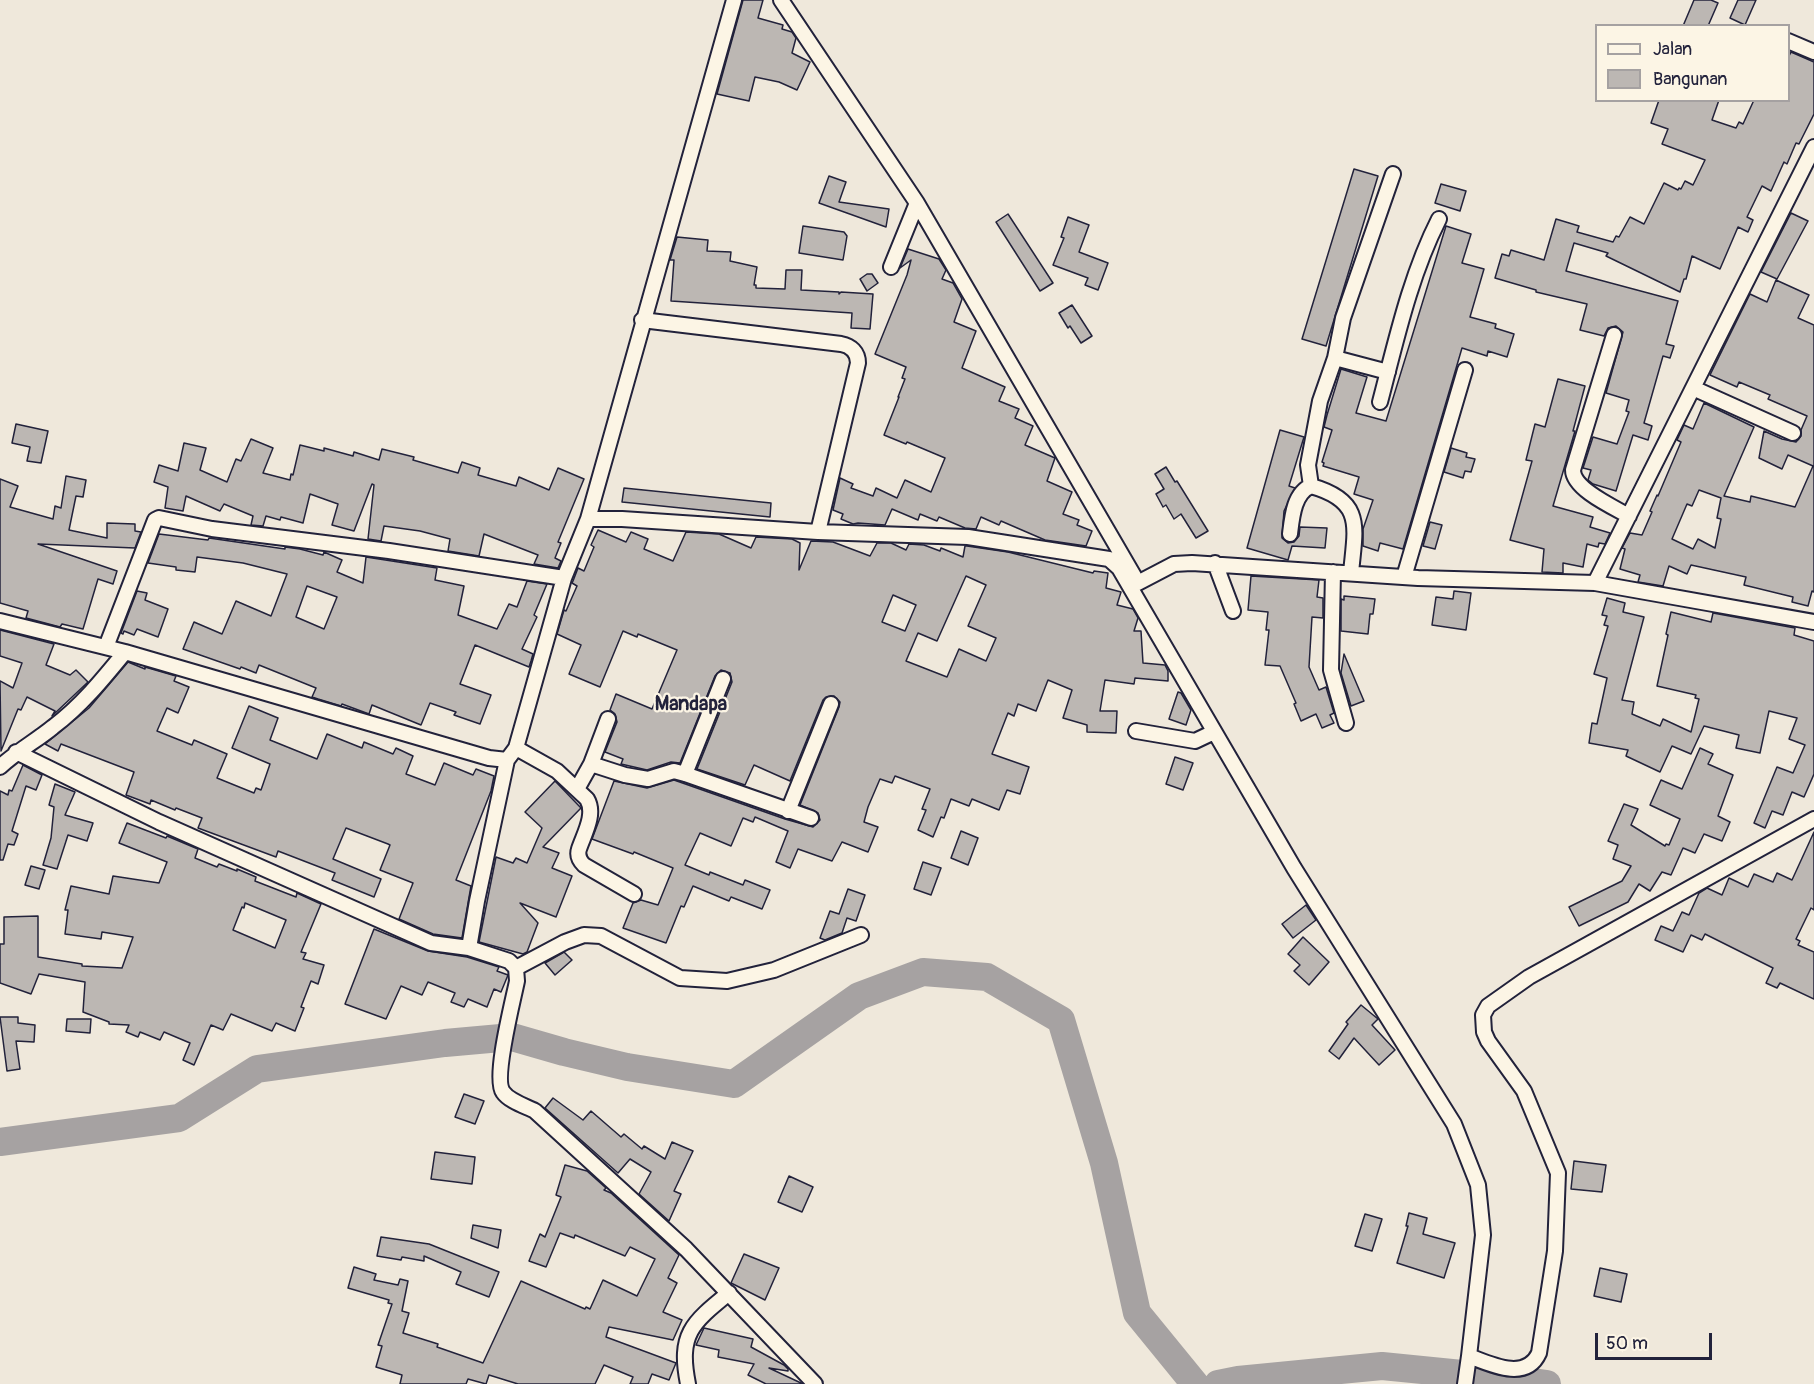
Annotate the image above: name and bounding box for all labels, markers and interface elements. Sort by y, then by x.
legend [1595,24,1790,102]
text: Jalan [1653,38,1692,61]
text: Bangunan [1653,68,1728,91]
district label: Mandapa [655,693,727,717]
scale bar [1598,1321,1715,1359]
text: 50 m [1606,1332,1648,1355]

